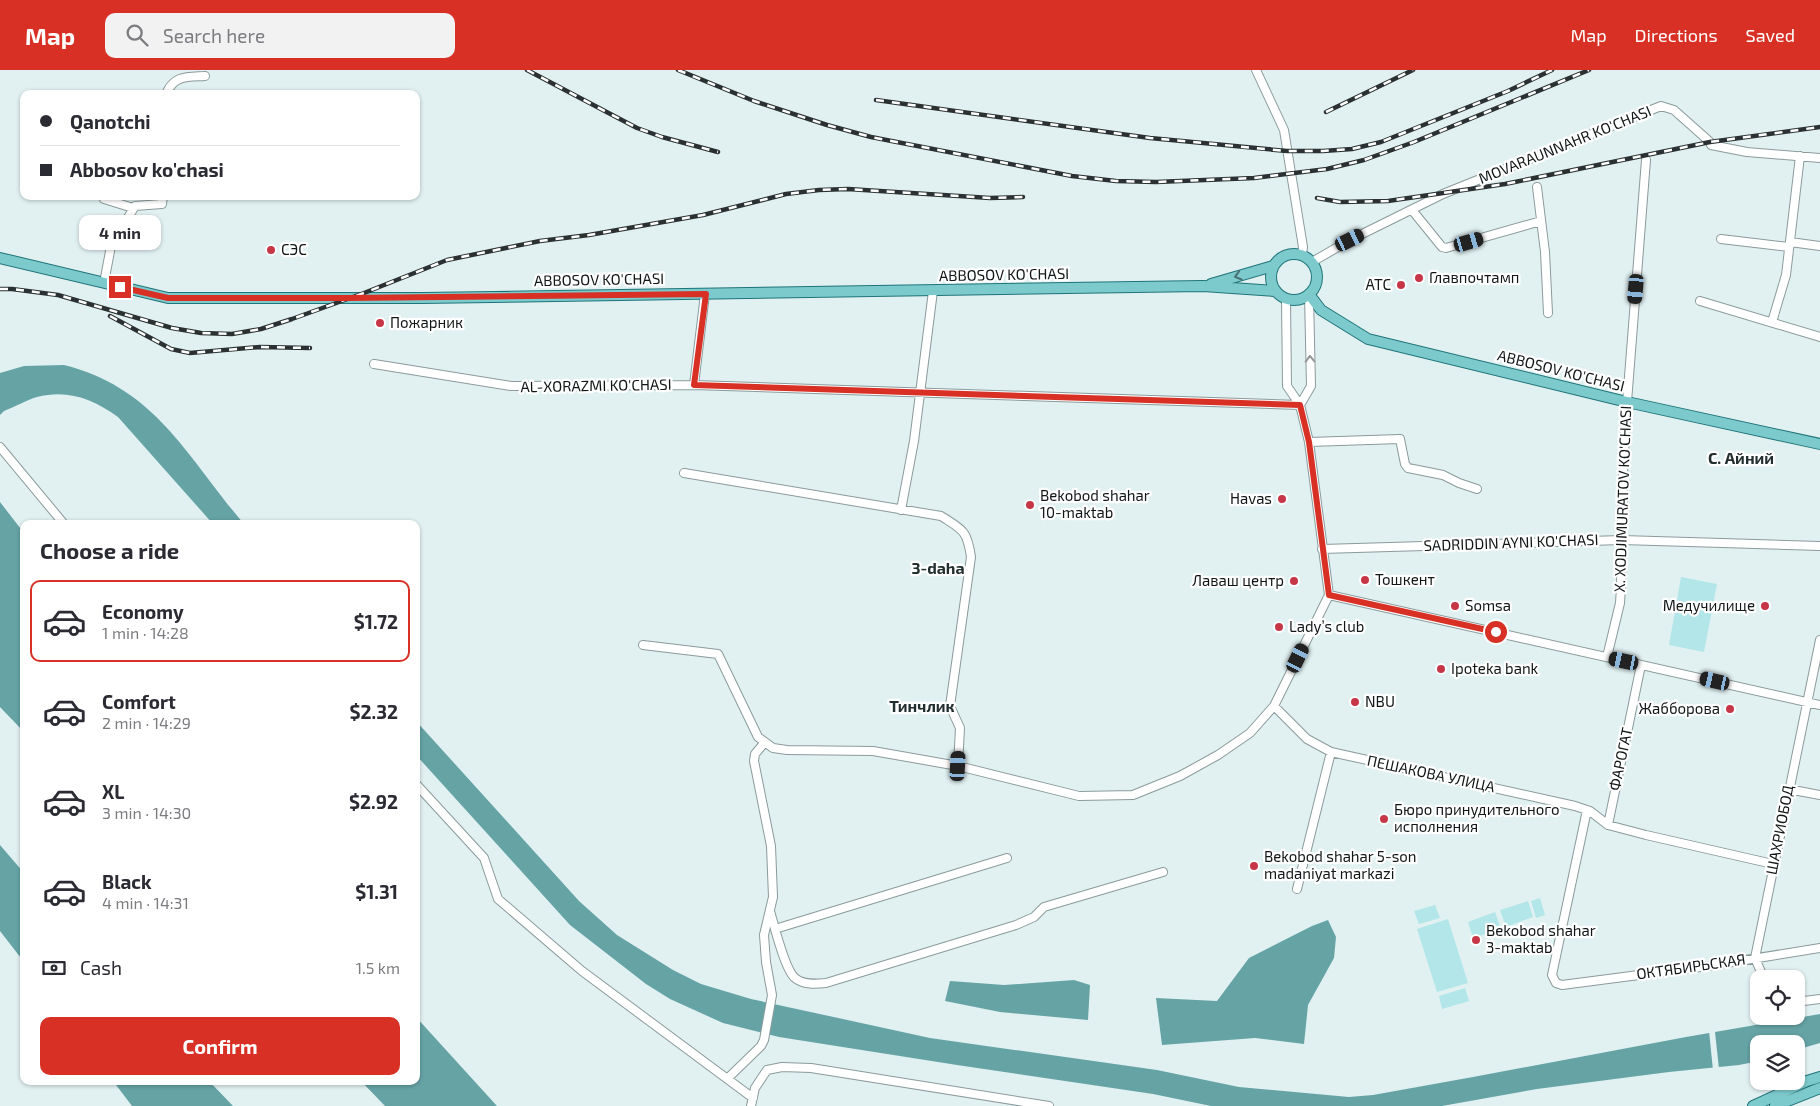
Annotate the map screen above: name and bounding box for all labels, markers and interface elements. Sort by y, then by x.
search box [105,13,455,58]
text: Map [25,21,75,50]
icon: search [123,21,151,49]
text: Search here [163,24,265,47]
text: Map [1570,24,1607,46]
text: Directions [1635,24,1718,46]
text: Saved [1746,24,1795,46]
street label: MOVARAUNNAHR KO'CHASI [1476,101,1654,187]
text: Qanotchi [70,110,151,133]
text: Abbosov ko'chasi [70,158,224,181]
callout: 4 min [79,214,161,250]
text: 4 min [99,223,141,242]
car [1333,227,1366,253]
car [1452,231,1485,253]
place label: СЭС [281,240,307,258]
marker: СЭС [265,244,277,256]
street label: ABBOSOV KO'CHASI [939,264,1069,284]
place label: Главпочтамп [1429,268,1520,286]
street label: ABBOSOV KO'CHASI [534,269,664,289]
one-way arrow [1234,271,1243,281]
marker: Главпочтамп [1413,272,1425,284]
car [1627,273,1644,305]
place label: АТС [1365,275,1391,293]
route end [109,276,131,298]
marker: АТС [1395,279,1407,291]
place label: Пожарник [390,313,463,331]
marker: Пожарник [374,317,386,329]
street label: ABBOSOV KO'CHASI [1496,346,1627,395]
one-way arrow [1305,355,1315,362]
street label: AL-XORAZMI KO'CHASI [520,375,672,395]
street label: X. XODJIMURATOV KO'CHASI [1610,405,1634,593]
district label: С. Айний [1708,448,1774,467]
place label: Bekobod shahar 10-maktab [1040,486,1150,521]
place label: Havas [1230,489,1272,507]
marker: Havas [1276,493,1288,505]
marker: Bekobod shahar 10-maktab [1024,499,1036,511]
street label: SADRIDDIN AYNI KO'CHASI [1423,530,1599,554]
text: Choose a ride [40,537,179,563]
district label: 3-daha [911,558,965,577]
place label: Тошкент [1375,570,1435,588]
place label: Лаваш центр [1192,571,1284,589]
marker: Тошкент [1359,574,1371,586]
marker: Лаваш центр [1288,575,1300,587]
place label: Somsa [1465,596,1511,614]
place label: Медучилище [1663,596,1755,615]
icon: car [42,599,87,644]
text: Economy [102,600,184,623]
marker: Somsa [1449,600,1461,612]
marker: Медучилище [1759,600,1771,612]
text: $1.72 [354,610,398,633]
place label: Lady’s club [1289,617,1364,635]
marker: Lady’s club [1273,621,1285,633]
route start [1485,621,1507,643]
text: 1 min · 14:28 [102,623,189,642]
car [1284,641,1311,675]
car [1607,651,1640,671]
place label: Ipoteka bank [1451,659,1539,677]
marker: Ipoteka bank [1435,663,1447,675]
car [1698,670,1731,692]
icon: car [42,689,87,734]
text: Comfort [102,690,176,713]
place label: NBU [1365,692,1395,710]
district label: Тинчлик [889,696,955,715]
marker: NBU [1349,696,1361,708]
place label: Жабборова [1638,699,1720,717]
text: $2.32 [349,700,398,723]
marker: Жабборова [1724,703,1736,715]
text: 2 min · 14:29 [102,713,191,732]
street label: ФАРОГАТ [1605,725,1636,792]
car [949,751,966,781]
street label: ПЕШАКОВА УЛИЦА [1366,751,1497,795]
icon: car [42,779,87,824]
text: XL [102,780,124,803]
street label: ШАХРИОБОД [1762,784,1797,876]
text: $2.92 [349,790,398,813]
place label: Бюро принудительного исполнения [1394,800,1560,835]
text: 3 min · 14:30 [102,803,191,822]
marker: Бюро принудительного исполнения [1378,813,1390,825]
place label: Bekobod shahar 5-son madaniyat markazi [1264,847,1417,882]
marker: Bekobod shahar 5-son madaniyat markazi [1248,860,1260,872]
icon: car [42,869,87,914]
text: Black [102,870,152,893]
text: $1.31 [355,880,398,903]
text: 4 min · 14:31 [102,893,189,912]
place label: Bekobod shahar 3-maktab [1486,921,1596,956]
marker: Bekobod shahar 3-maktab [1470,934,1482,946]
street label: ОКТЯБИРЬСКАЯ [1635,949,1747,983]
icon: cash [40,954,68,982]
text: Cash [80,956,122,979]
text: 1.5 km [356,958,400,977]
map controls [1750,970,1805,1090]
button: locate [1750,970,1805,1025]
button: Confirm [40,1017,400,1075]
button: layers [1750,1035,1805,1090]

